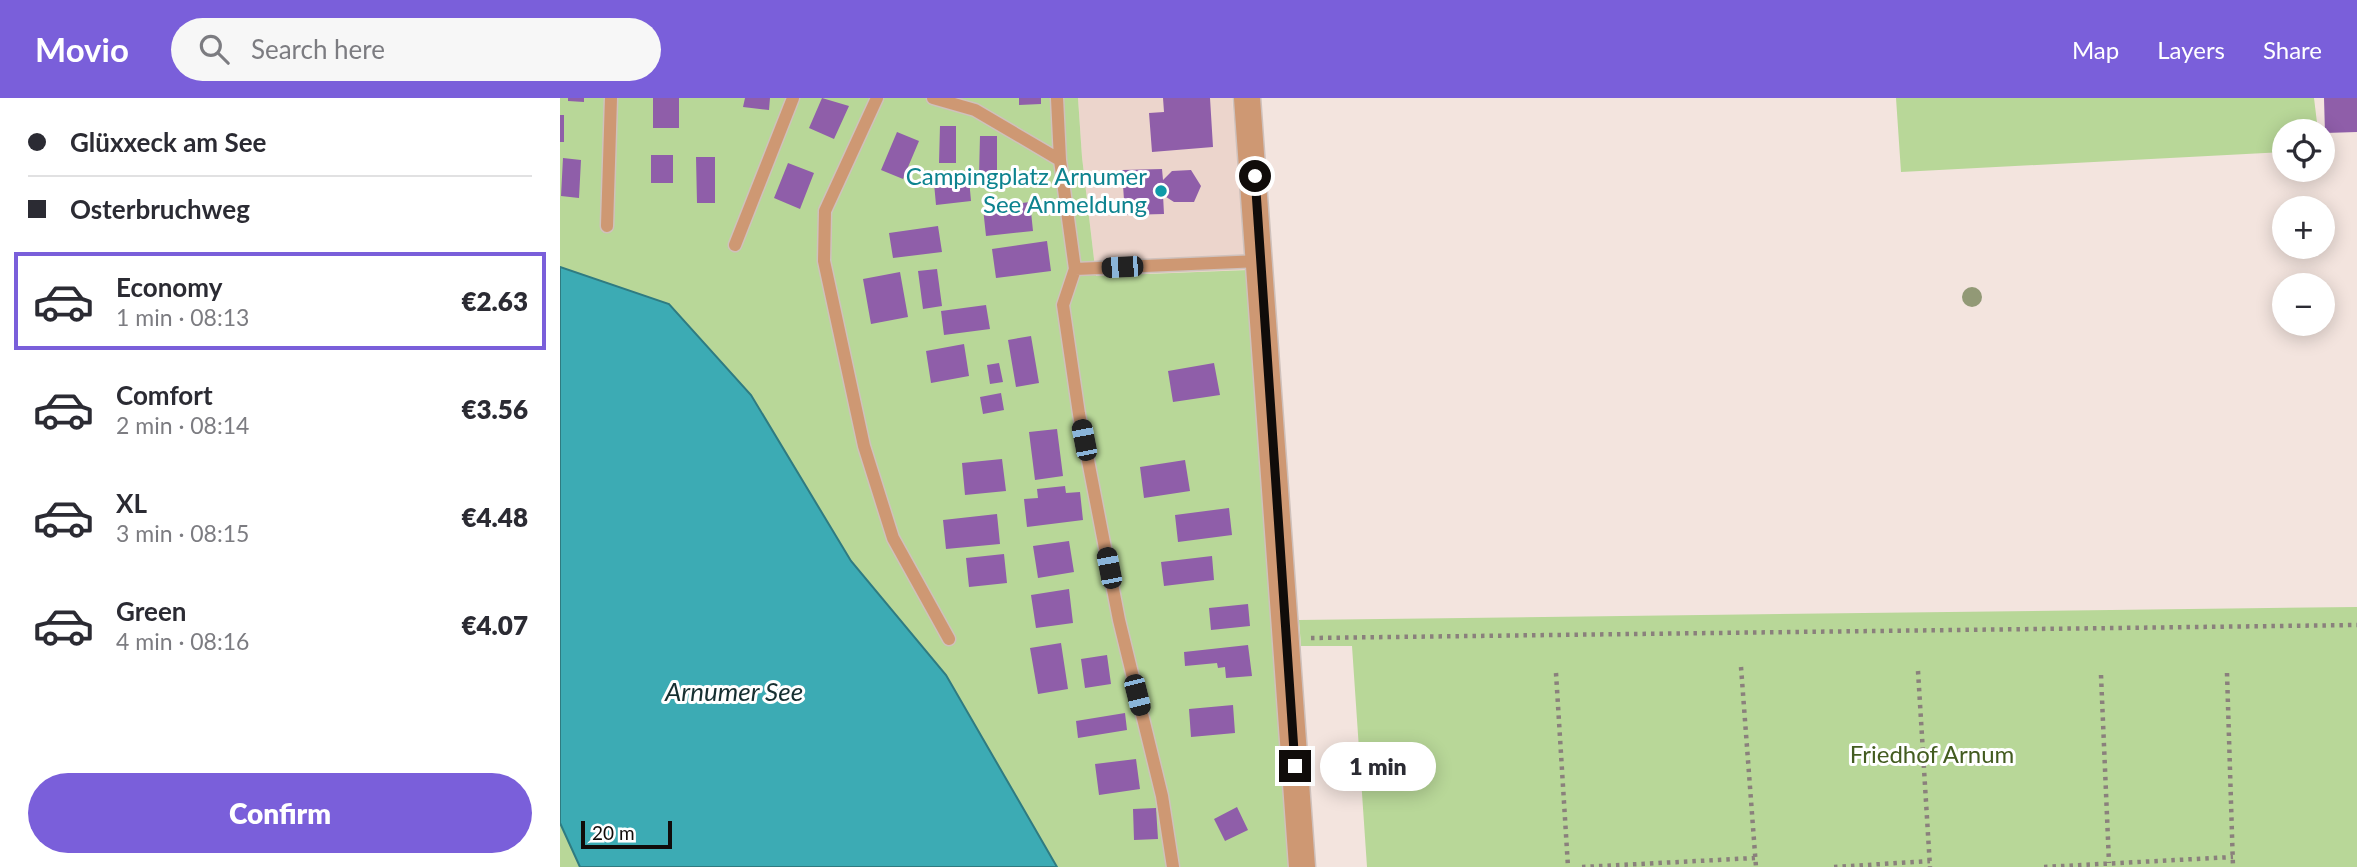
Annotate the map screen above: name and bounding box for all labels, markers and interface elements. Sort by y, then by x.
search box [171,18,661,81]
text: Movio [35,29,129,69]
icon: search [195,30,233,68]
text: Search here [251,33,385,65]
text: Map [2072,35,2119,64]
text: Layers [2157,35,2225,64]
text: Share [2263,35,2322,64]
map controls [2272,119,2335,336]
button: locate [2272,119,2335,182]
text: Glüxxeck am See [70,126,266,158]
route start [1239,160,1271,192]
place label: Campingplatz Arnumer See Anmeldung [906,161,1147,218]
marker: Campingplatz Arnumer See Anmeldung [1153,183,1169,199]
text: Osterbruchweg [70,193,250,225]
button: + [2272,196,2335,259]
car [1101,255,1144,279]
icon: car [32,270,95,333]
text: Economy [116,271,222,303]
button: − [2272,273,2335,336]
text: €2.63 [461,285,528,317]
text: 1 min · 08:13 [116,303,249,331]
icon: car [32,378,95,441]
text: Comfort [116,379,213,411]
text: €3.56 [461,393,528,425]
text: 2 min · 08:14 [116,411,249,439]
car [1070,417,1099,463]
icon: car [32,486,95,549]
text: XL [116,487,147,519]
text: €4.48 [461,501,528,533]
text: 3 min · 08:15 [116,519,249,547]
car [1095,545,1124,591]
icon: car [32,594,95,657]
text: Green [116,595,186,627]
text: €4.07 [461,609,528,641]
text: 4 min · 08:16 [116,627,249,655]
car [1122,672,1153,718]
water label: Arnumer See [664,675,803,707]
park label: Friedhof Arnum [1850,739,2014,768]
callout: 1 min [1320,742,1435,790]
route end [1279,750,1311,782]
text: 1 min [1349,752,1407,780]
button: Confirm [28,773,532,853]
scale bar [581,818,672,850]
text: 20 m [592,821,635,844]

